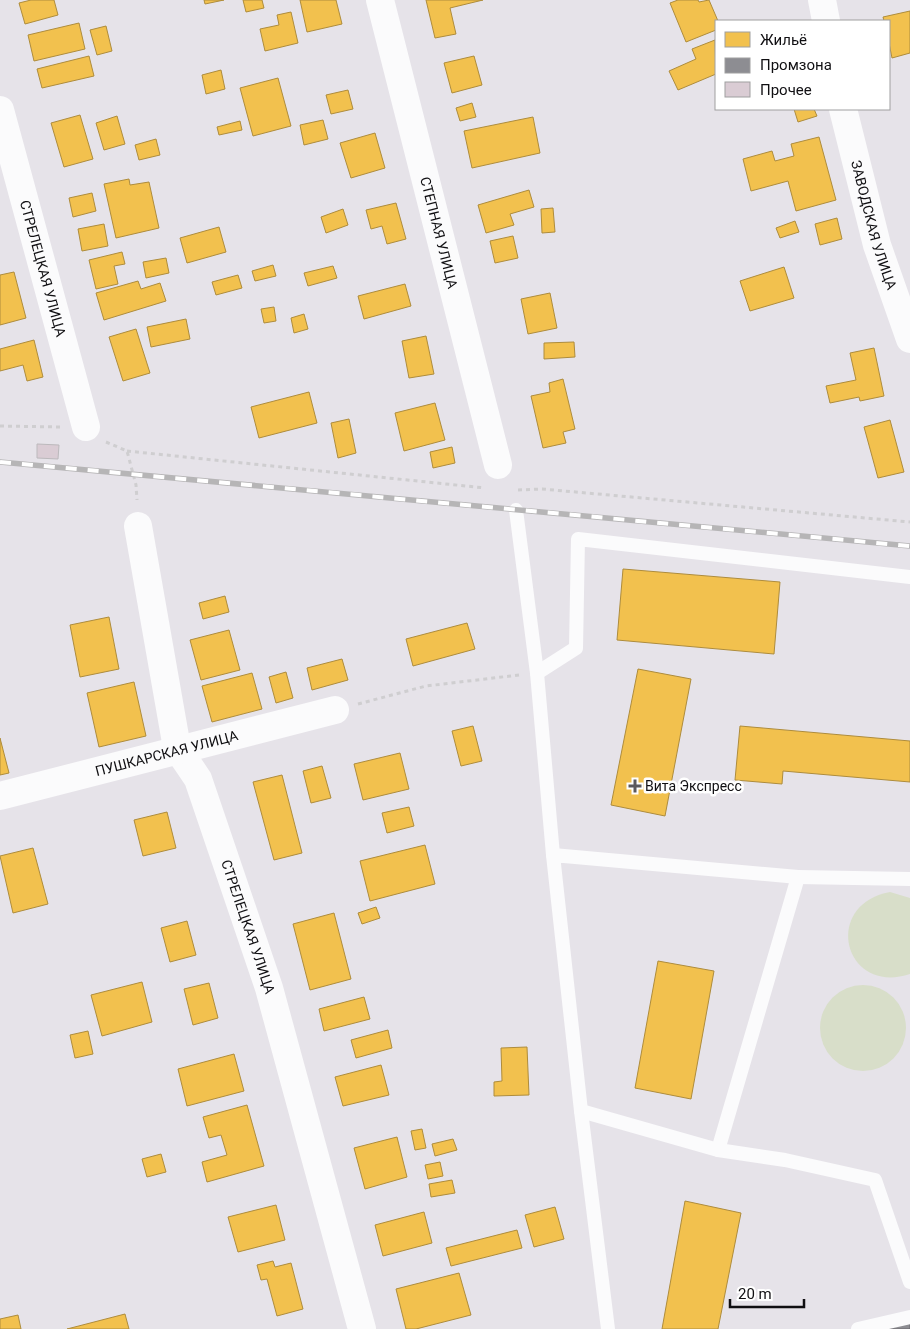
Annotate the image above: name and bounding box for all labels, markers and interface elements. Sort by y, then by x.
legend [715,20,890,110]
text: Жильё [760,31,807,49]
text: Промзона [760,56,832,74]
text: Прочее [760,81,812,99]
street label: ЗАВОДСКАЯ УЛИЦА [848,159,900,292]
street label: СТЕПНАЯ УЛИЦА [417,175,461,290]
street label: СТРЕЛЕЦКАЯ УЛИЦА [17,198,69,338]
street label: ПУШКАРСКАЯ УЛИЦА [94,727,240,779]
place label: Вита Экспресс [645,778,742,794]
marker: Вита Экспресс [629,780,641,792]
street label: СТРЕЛЕЦКАЯ УЛИЦА [218,858,278,996]
scale bar [730,1276,804,1308]
text: 20 m [738,1285,772,1303]

